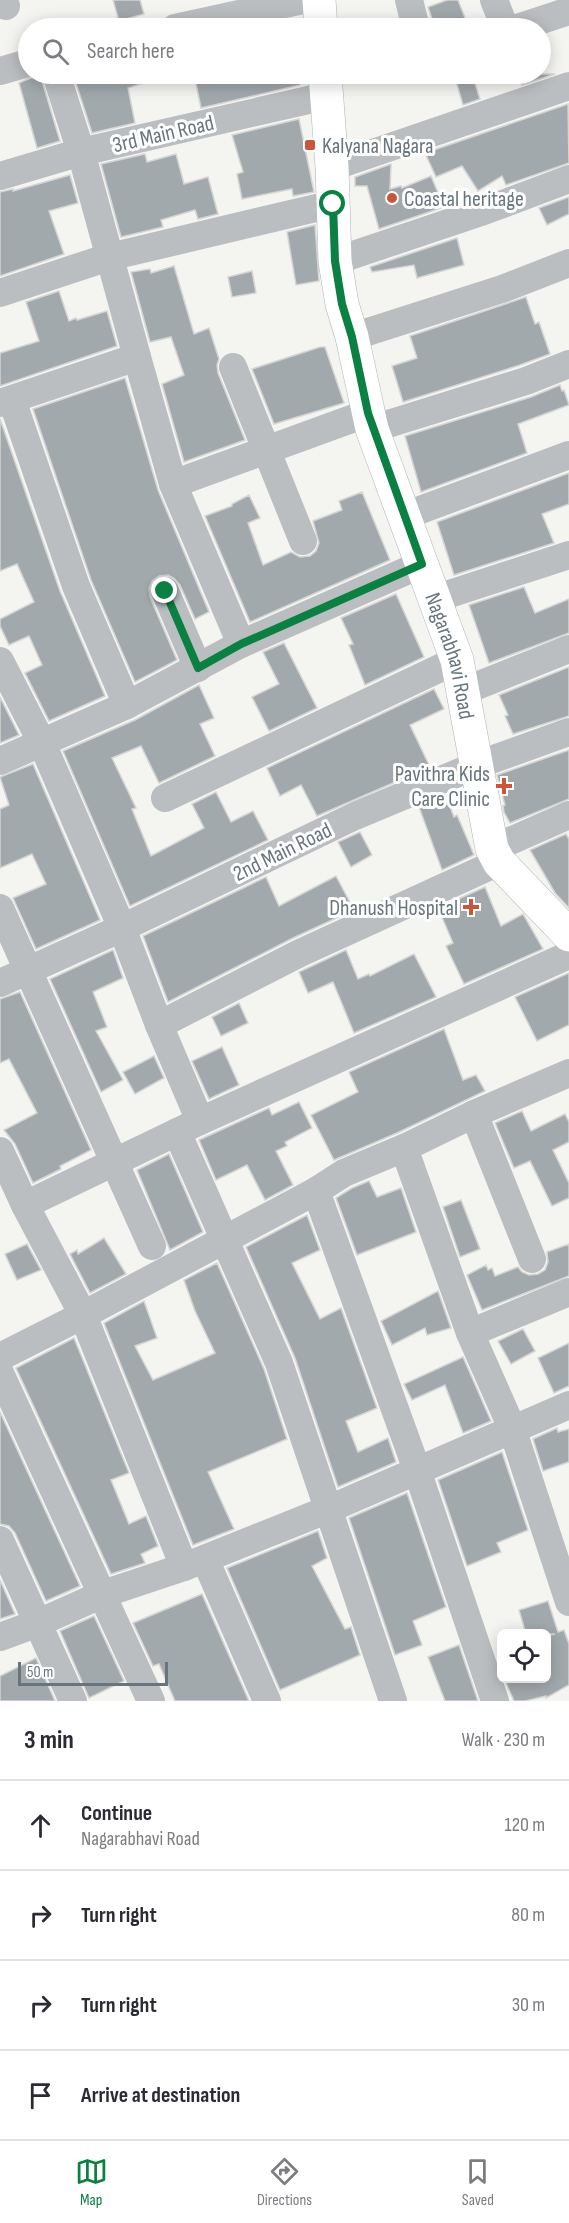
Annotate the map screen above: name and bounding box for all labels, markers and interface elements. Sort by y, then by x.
search box [18,18,551,84]
icon: search [39,35,72,68]
text: Search here [87,38,174,65]
street label: 3rd Main Road [110,110,217,159]
place label: Kalyana Nagara [322,133,434,160]
marker: Kalyana Nagara [303,138,317,152]
place label: Coastal heritage [404,186,524,213]
route start [319,190,345,216]
marker: Coastal heritage [385,191,399,205]
route end [151,577,177,603]
street label: Nagarabhavi Road [418,589,480,722]
place label: Pavithra Kids Care Clinic [395,761,490,813]
marker: Pavithra Kids Care Clinic [495,777,513,795]
street label: 2nd Main Road [229,817,336,888]
place label: Dhanush Hospital [329,895,458,922]
marker: Dhanush Hospital [462,898,480,916]
map controls [497,1629,551,1683]
button: locate [497,1629,551,1683]
scale bar [18,1659,168,1686]
text: 50 m [27,1663,53,1682]
text: 3 min [24,1725,74,1756]
text: Walk · 230 m [462,1728,545,1752]
text: Continue [81,1800,152,1827]
icon: ahead [24,1809,57,1842]
text: 120 m [505,1813,545,1837]
text: Nagarabhavi Road [81,1827,200,1851]
icon: right [24,1899,57,1932]
text: Turn right [81,1902,157,1929]
text: 80 m [511,1903,545,1927]
icon: right [24,1989,57,2022]
text: Turn right [81,1992,157,2019]
text: 30 m [512,1993,545,2017]
icon: arrive [24,2079,57,2112]
text: Arrive at destination [81,2082,240,2109]
tab: Map [75,2155,108,2210]
tab: Directions [257,2155,312,2210]
tab: Saved [461,2155,494,2210]

